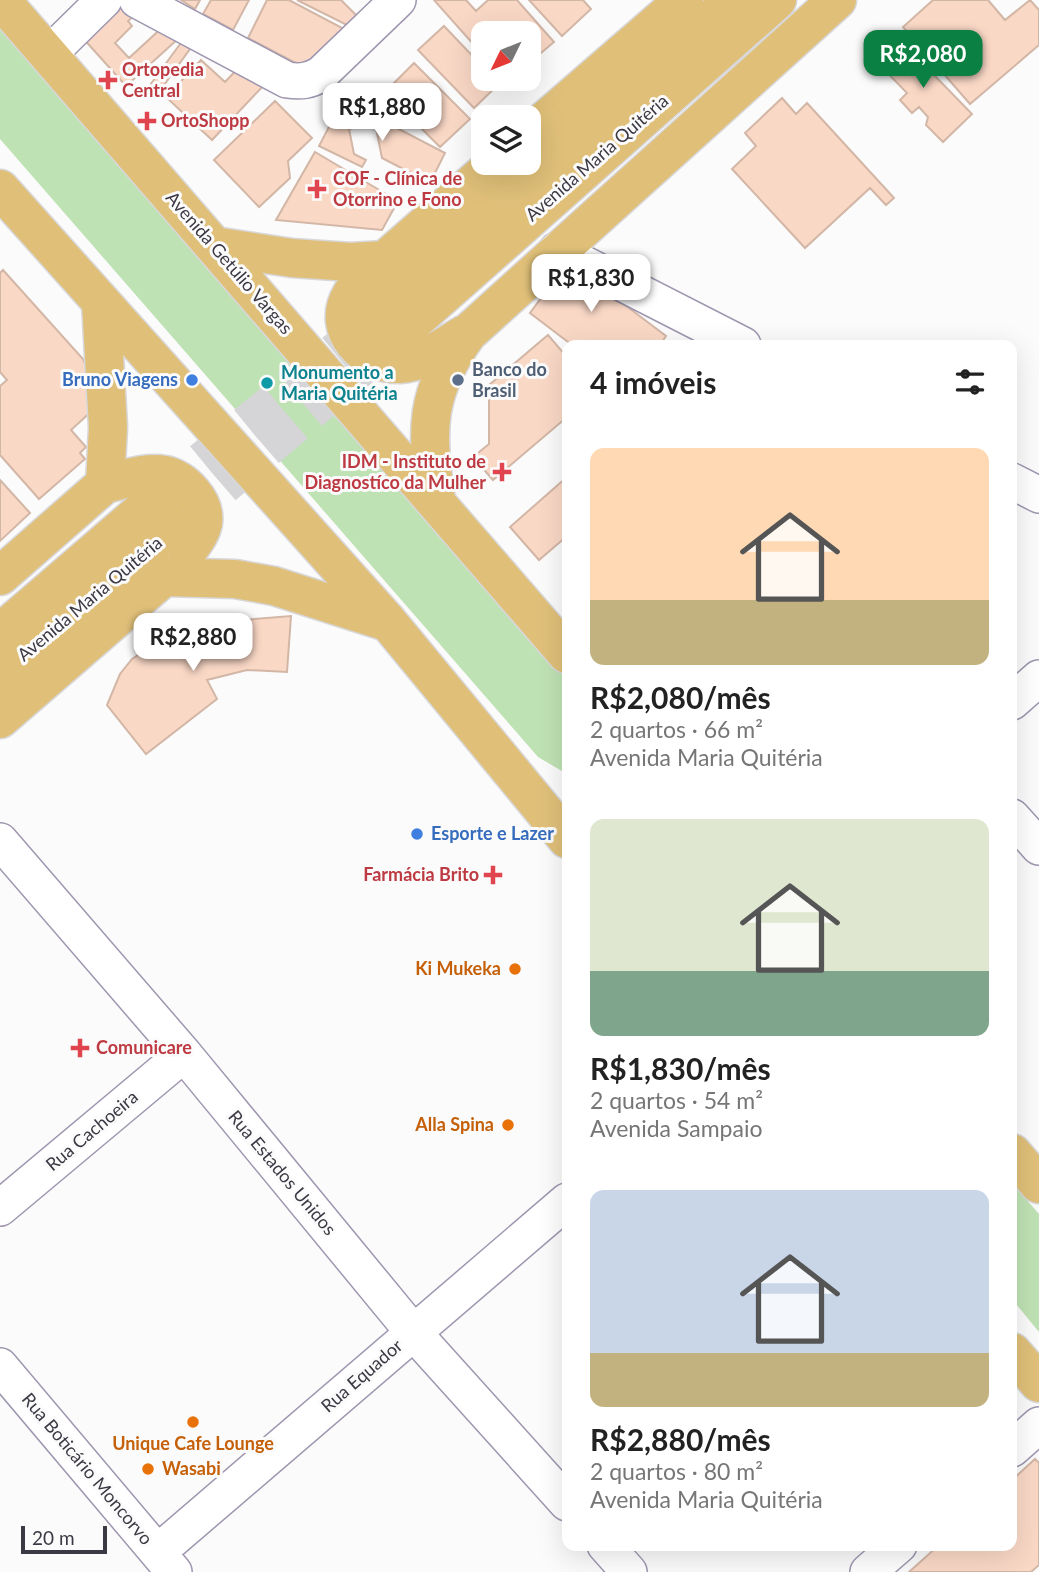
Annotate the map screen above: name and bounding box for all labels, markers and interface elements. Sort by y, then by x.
north arrow [471,21,541,91]
map controls [471,21,541,175]
pin: R$2,080 [858,31,988,90]
text: R$2,080 [880,39,966,67]
place label: Ortopedia Central [122,58,204,101]
marker: Ortopedia Central [100,72,116,88]
pin: R$1,880 [317,83,447,143]
street label: Avenida Maria Quitéria [520,89,672,225]
text: R$1,880 [339,92,425,120]
button: layers [471,105,541,175]
place label: OrtoShopp [161,109,250,131]
marker: OrtoShopp [139,113,155,129]
place label: COF - Clínica de Otorrino e Fono [333,167,462,210]
marker: COF - Clínica de Otorrino e Fono [307,179,327,199]
street label: Avenida Getúlio Vargas [162,186,298,338]
pin: R$1,830 [526,254,656,314]
text: R$1,830 [548,263,634,291]
place label: Banco do Brasil [472,358,547,401]
place label: Monumento a Maria Quitéria [281,361,398,404]
icon: filters [951,363,989,401]
text: 4 imóveis [590,364,716,400]
place label: Bruno Viagens [62,368,178,390]
marker: Bruno Viagens [184,372,200,388]
marker: Banco do Brasil [450,372,466,388]
marker: Monumento a Maria Quitéria [259,375,275,391]
place label: IDM - Instituto de Diagnostíco da Mulher [304,450,486,493]
marker: IDM - Instituto de Diagnostíco da Mulher [492,462,512,482]
icon: home [727,494,853,620]
street label: Avenida Maria Quitéria [13,531,166,665]
pin: R$2,880 [128,614,258,673]
text: R$2,880 [150,622,236,650]
text: R$2,080/mês [590,679,771,715]
text: 2 quartos · 66 m² [590,715,763,743]
text: Avenida Maria Quitéria [590,743,823,771]
place label: Esporte e Lazer [431,822,554,844]
marker: Esporte e Lazer [409,826,425,842]
place label: Farmácia Brito [363,863,479,885]
icon: home [727,865,853,991]
marker: Farmácia Brito [485,867,501,883]
place label: Ki Mukeka [415,957,501,979]
marker: Ki Mukeka [507,961,523,977]
place label: Comunicare [96,1036,192,1058]
marker: Comunicare [70,1038,90,1058]
text: R$1,830/mês [590,1050,771,1086]
street label: Rua Cachoeira [41,1085,142,1175]
text: 2 quartos · 54 m² [590,1086,763,1114]
street label: Rua Estados Unidos [224,1106,341,1239]
place label: Alla Spina [414,1113,494,1135]
text: Avenida Sampaio [590,1114,762,1142]
marker: Alla Spina [500,1117,516,1133]
icon: home [727,1236,853,1362]
street label: Rua Equador [316,1334,407,1416]
street label: Rua Boticário Moncorvo [18,1388,158,1549]
marker: Unique Cafe Lounge [185,1414,201,1430]
text: R$2,880/mês [590,1421,771,1457]
place label: Unique Cafe Lounge [112,1432,274,1454]
place label: Wasabi [162,1457,221,1479]
text: 2 quartos · 80 m² [590,1457,763,1485]
marker: Wasabi [140,1461,156,1477]
text: Avenida Maria Quitéria [590,1485,823,1513]
scale bar [21,1523,107,1555]
text: 20 m [32,1526,75,1549]

